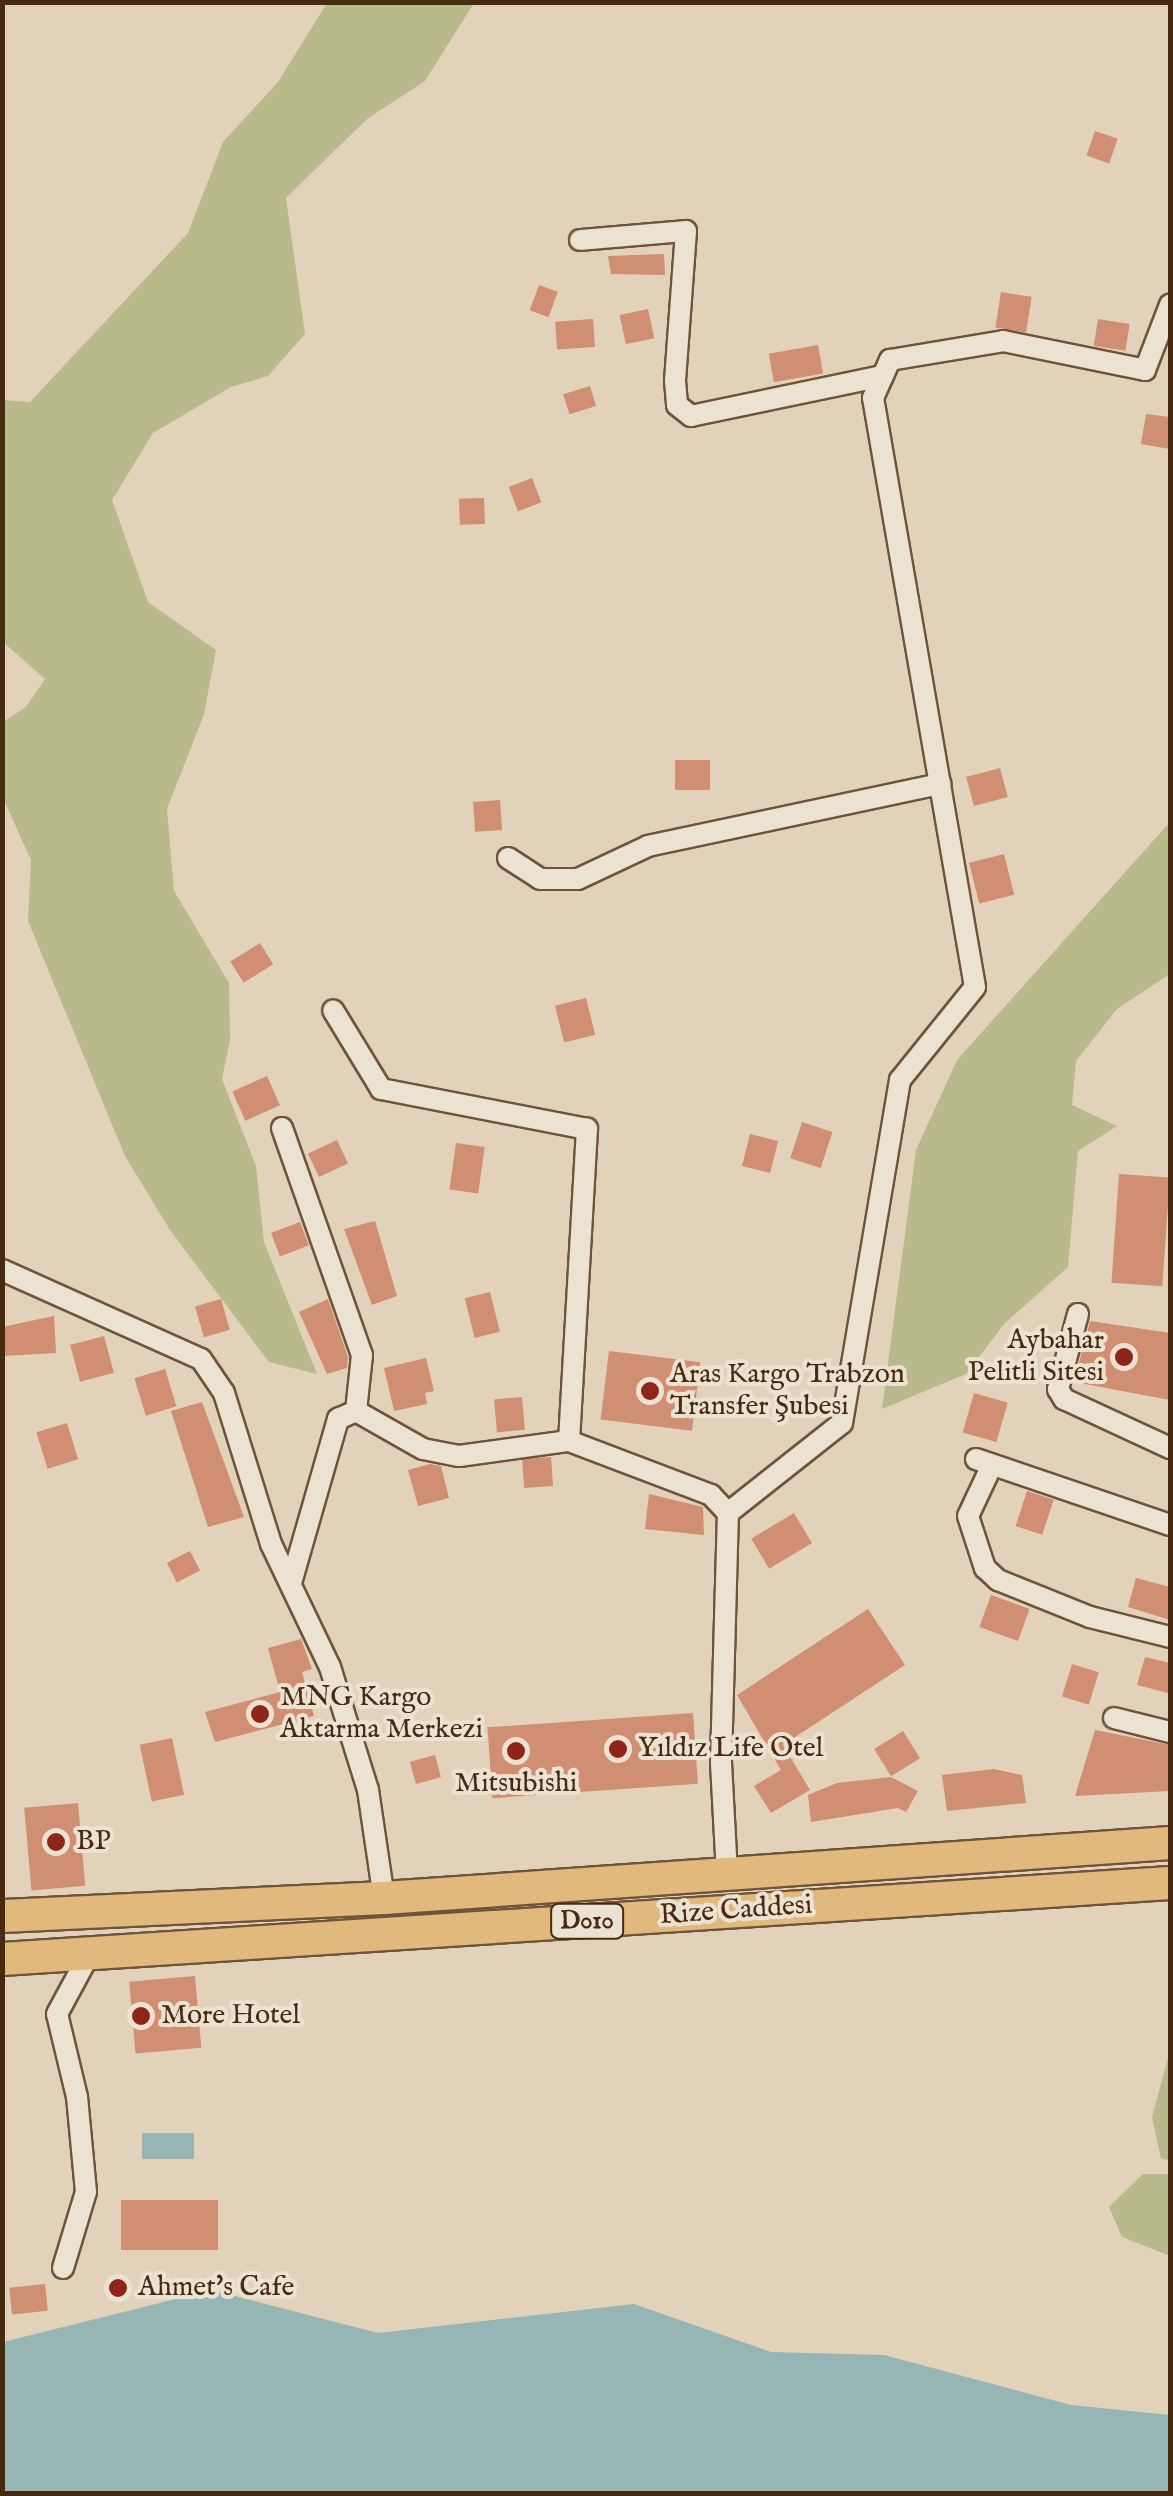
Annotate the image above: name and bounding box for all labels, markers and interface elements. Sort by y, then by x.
place label: Aybahar Pelitli Sitesi [968,1324,1104,1390]
marker: Aybahar Pelitli Sitesi [1113,1346,1135,1368]
place label: Aras Kargo Trabzon Transfer Şubesi [670,1358,905,1424]
marker: Aras Kargo Trabzon Transfer Şubesi [639,1380,661,1402]
place label: MNG Kargo Aktarma Merkezi [280,1681,483,1747]
marker: MNG Kargo Aktarma Merkezi [249,1703,271,1725]
place label: Yıldız Life Otel [638,1732,823,1766]
marker: Yıldız Life Otel [607,1738,629,1760]
marker: Mitsubishi [505,1740,527,1762]
place label: Mitsubishi [455,1767,577,1801]
place label: BP [76,1825,111,1859]
marker: BP [45,1831,67,1853]
street label: Rize Caddesi [659,1889,813,1933]
road number: D010 [550,1901,624,1941]
place label: More Hotel [161,1999,300,2033]
marker: More Hotel [130,2005,152,2027]
place label: Ahmet's Cafe [138,2271,294,2305]
marker: Ahmet's Cafe [107,2277,129,2299]

